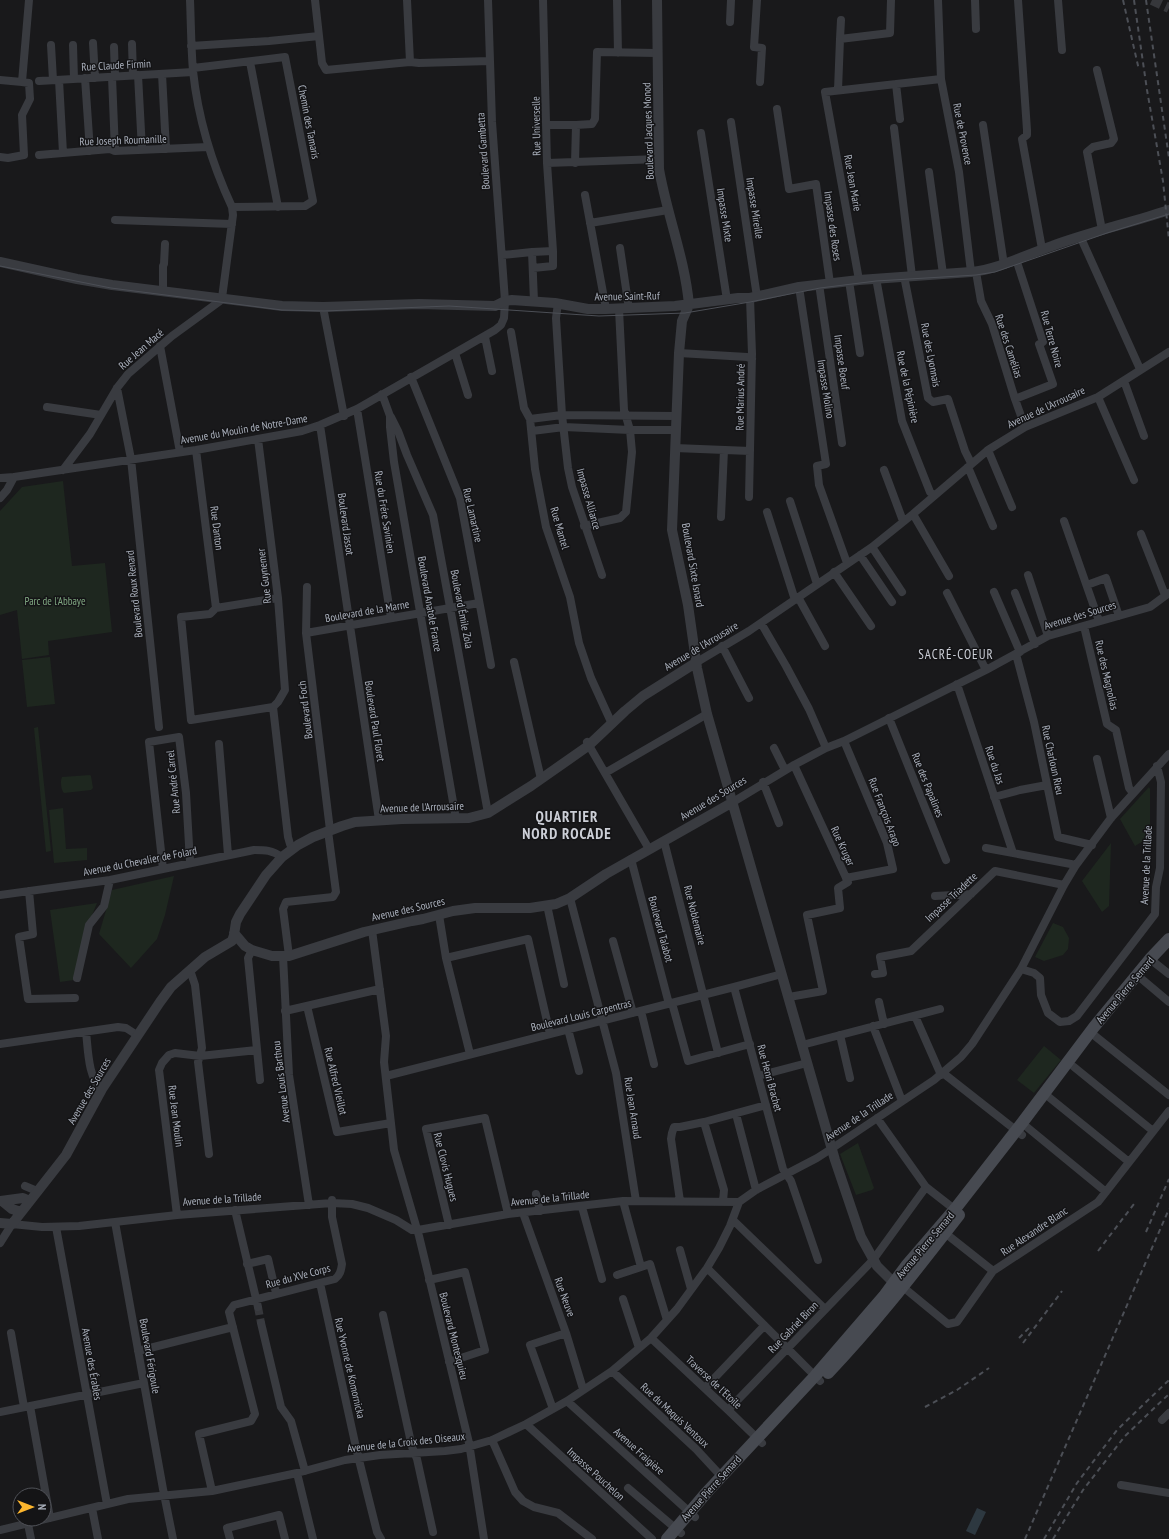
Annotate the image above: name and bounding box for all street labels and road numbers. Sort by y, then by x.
street label: Rue Claude Firmin [81,56,151,74]
street label: Boulevard Jacques Monod [639,82,657,180]
street label: Chemin des Tamaris [295,84,323,161]
street label: Rue Universelle [528,96,544,156]
street label: Rue de Provence [950,102,976,167]
street label: Boulevard Gambetta [473,112,493,190]
street label: Rue Joseph Roumanille [79,131,167,149]
street label: Rue Jean Marie [841,154,865,213]
street label: Impasse Mireille [743,176,767,240]
street label: Impasse Mixte [714,187,736,244]
street label: Impasse des Roses [821,190,845,262]
street label: Avenue Saint-Ruf [594,288,661,304]
street label: Rue Terre Noire [1038,309,1066,369]
street label: Rue des Camélias [992,312,1026,380]
street label: Rue des Lyonnais [918,322,944,389]
street label: Rue Jean Macé [116,325,167,372]
street label: Impasse Boeuf [831,334,853,392]
street label: Rue de la Pépinière [894,350,923,425]
street label: Impasse Molino [814,359,838,420]
street label: Rue Marius André [732,363,748,430]
street label: Avenue de l'Arrousaire [1005,383,1087,431]
street label: Avenue du Moulin de Notre-Dame [179,411,309,447]
street label: Impasse Alliance [574,467,605,532]
street label: Rue du Frére Savinien [372,470,398,554]
street label: Rue Lamartine [460,486,486,544]
street label: Boulevard Jassot [335,492,357,556]
street label: Rue Danton [207,505,227,551]
street label: Rue Mantel [547,505,573,551]
street label: Boulevard Sixte Isnard [679,522,707,608]
street label: Rue Guynemer [254,548,274,604]
street label: Boulevard Roux Renard [122,549,146,638]
street label: Boulevard Anatole France [415,555,445,653]
street label: Boulevard Émile Zola [447,568,477,650]
street label: Boulevard de la Marne [324,597,411,625]
street label: Avenue des Sources [1042,597,1118,633]
street label: Avenue de l'Arrousaire [661,618,741,674]
street label: Rue des Magnolias [1092,639,1122,711]
street label: Boulevard Foch [294,680,316,740]
street label: Boulevard Paul Floret [362,680,388,762]
street label: Rue Charloun Rieu [1039,724,1067,796]
street label: Rue du Jas [982,744,1008,786]
street label: Rue André Carrel [163,749,183,814]
street label: Rue des Papalines [909,751,947,820]
street label: Avenue des Sources [677,773,749,823]
street label: Rue François Arago [865,776,905,849]
street label: Avenue de l'Arrousaire [380,799,465,815]
street label: Rue Kruger [828,824,858,868]
street label: Avenue de la Trillade [1137,825,1155,905]
street label: Avenue du Chevalier de Folard [82,843,198,879]
street label: Impasse Triadette [922,869,980,925]
street label: Rue Noblemaire [681,884,709,947]
street label: Avenue des Sources [370,894,446,924]
street label: Boulevard Talabot [645,894,677,964]
street label: Avenue Pierre Semard [1093,953,1157,1026]
street label: Boulevard Louis Carpentras [529,996,633,1034]
street label: Avenue Louis Barthou [269,1040,293,1124]
street label: Rue Henri Brachet [754,1043,786,1113]
street label: Rue Alfred Vieillot [321,1046,351,1116]
street label: Avenue des Sources [64,1055,114,1127]
street label: Rue Jean Arnaud [621,1076,645,1140]
street label: Rue Jean Moulin [165,1084,187,1148]
street label: Avenue de la Trillade [822,1088,896,1144]
street label: Rue Clovis Hugues [431,1131,461,1203]
street label: Avenue de la Trillade [510,1187,590,1209]
street label: Avenue de la Trillade [182,1189,262,1209]
street label: Rue Alexandre Blanc [998,1203,1070,1259]
street label: Avenue Pierre Semard [893,1208,957,1281]
street label: Rue du XVe Corps [264,1261,332,1291]
street label: Rue Neuve [551,1275,579,1319]
street label: Boulevard Montesquieu [436,1291,472,1381]
street label: Rue Gabriel Biron [765,1298,821,1356]
street label: Rue Yvonne de Komornicka [332,1316,368,1420]
street label: Boulevard Férigoule [136,1317,164,1395]
street label: Avenue des Érables [79,1327,105,1402]
street label: Traverse de l'Etoile [683,1352,745,1412]
street label: Rue du Maquis Ventoux [638,1380,713,1451]
street label: Avenue Fraigière [611,1424,668,1478]
street label: Avenue de la Croix des Oiseaux [346,1429,466,1455]
street label: Impasse Pouchelon [564,1444,628,1504]
street label: Avenue Pierre Semard [678,1452,744,1524]

